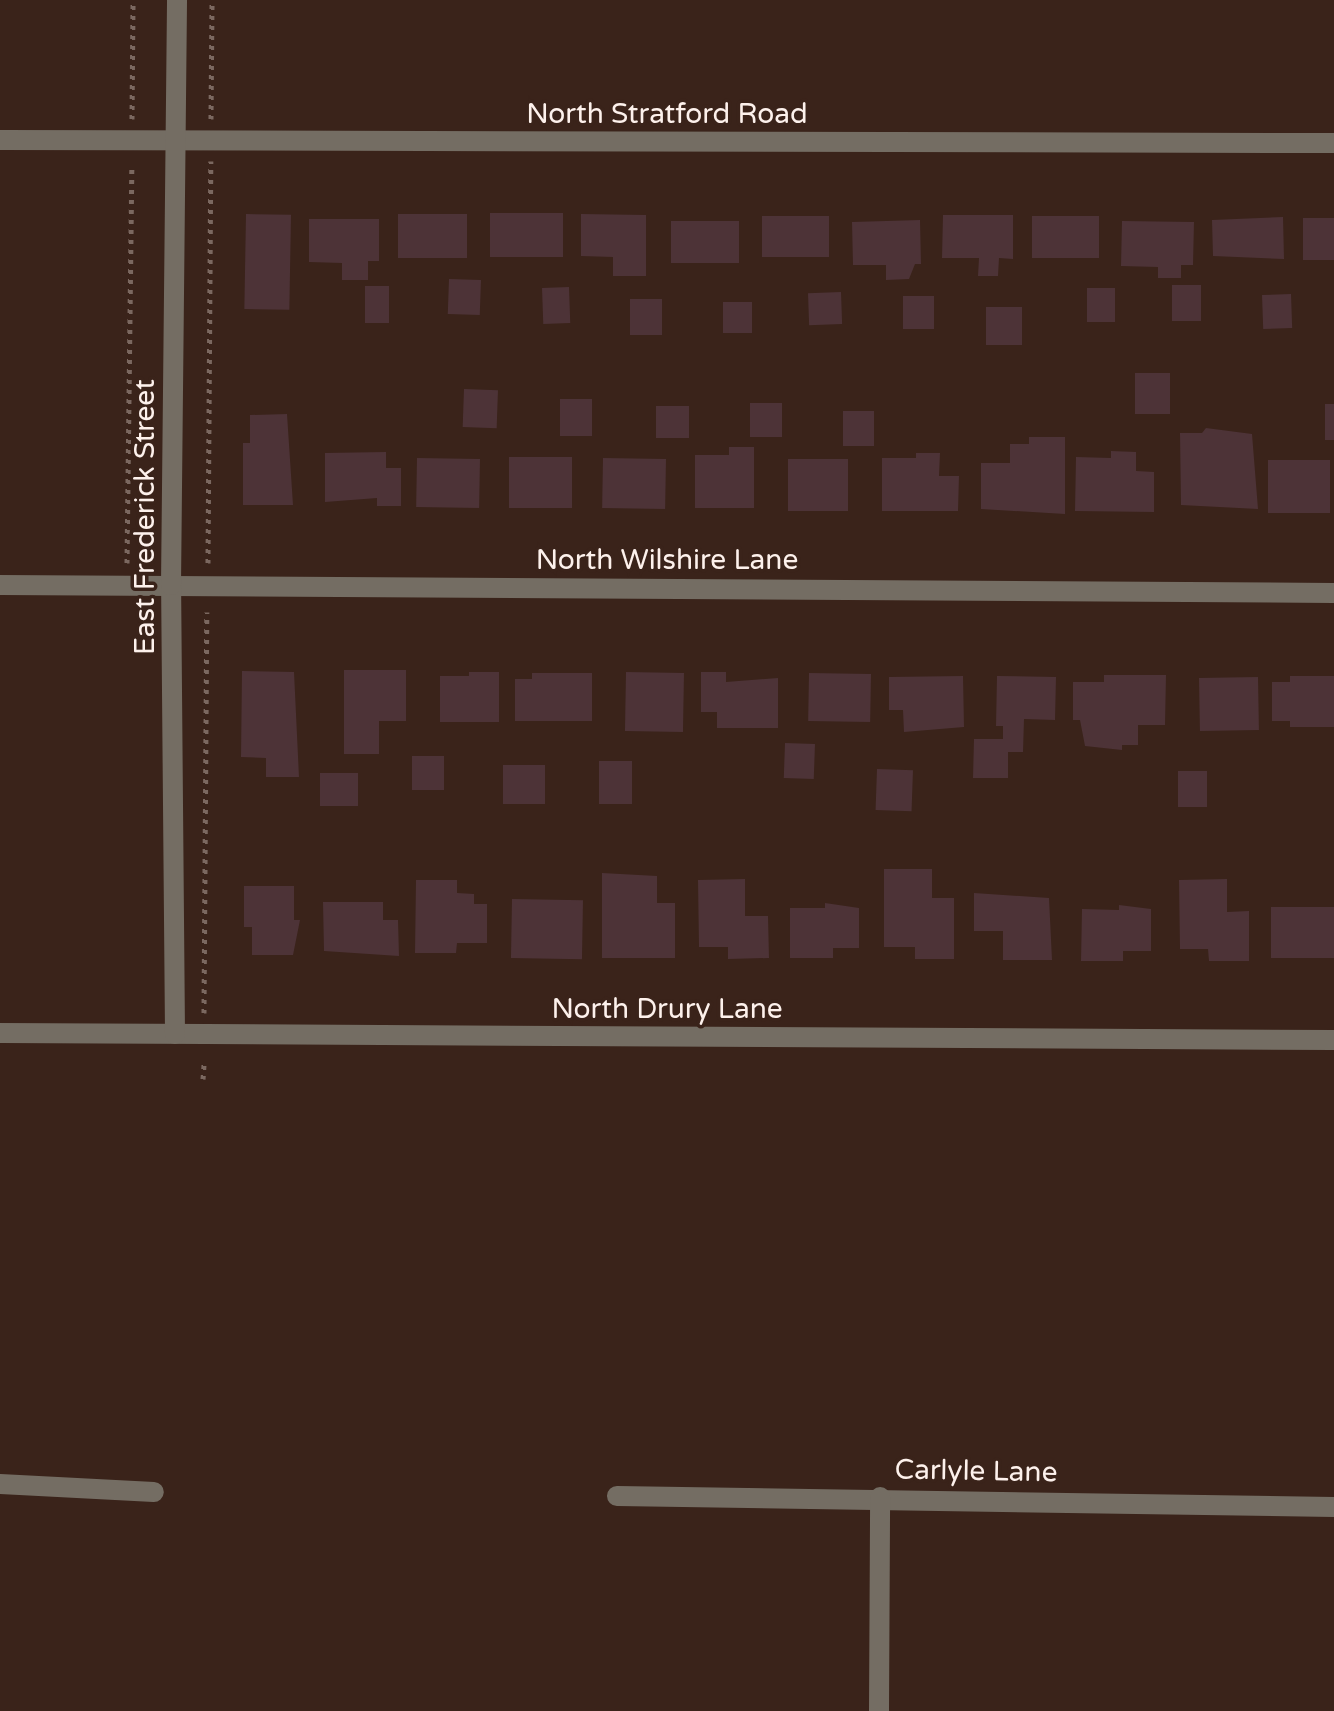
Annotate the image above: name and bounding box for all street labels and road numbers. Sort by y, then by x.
street label: North Stratford Road [526,97,808,131]
street label: East Frederick Street [128,379,162,655]
street label: North Wilshire Lane [536,543,798,577]
street label: North Drury Lane [551,992,783,1026]
street label: Carlyle Lane [894,1453,1058,1489]

